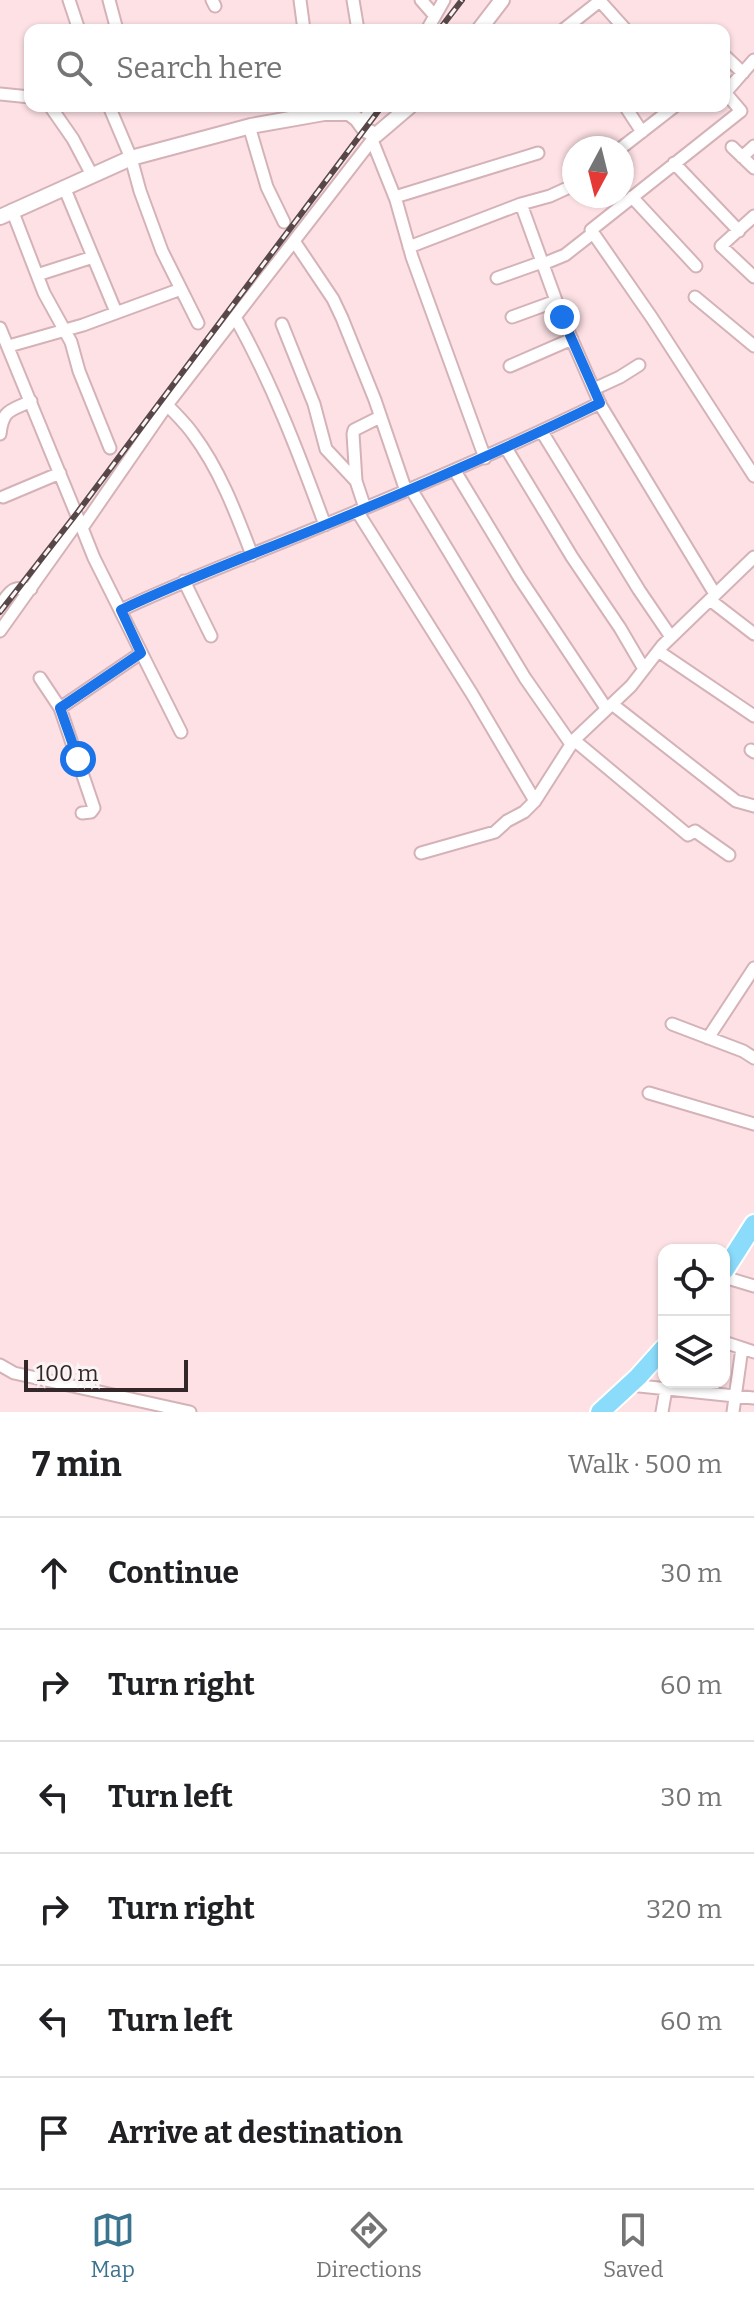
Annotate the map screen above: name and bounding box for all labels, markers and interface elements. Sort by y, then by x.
search box [24,24,730,112]
icon: search [52,46,96,90]
text: Search here [116,50,283,86]
north arrow [562,136,634,208]
route end [544,299,580,335]
route start [60,741,96,777]
map controls [658,1244,730,1388]
button: locate [658,1244,730,1316]
button: layers [658,1316,730,1388]
scale bar [24,1356,188,1392]
text: 100 m [36,1360,99,1387]
text: 7 min [32,1444,122,1485]
text: Walk · 500 m [568,1449,722,1480]
icon: ahead [32,1551,76,1595]
text: Continue [108,1555,239,1591]
text: 30 m [661,1558,722,1589]
icon: right [32,1663,76,1707]
text: Turn right [108,1667,255,1703]
text: 60 m [660,1670,722,1701]
icon: left [32,1775,76,1819]
text: Turn left [108,1779,233,1815]
text: 30 m [661,1782,722,1813]
icon: right [32,1887,76,1931]
text: Turn right [108,1891,255,1927]
text: 320 m [646,1894,722,1925]
icon: left [32,1999,76,2043]
text: Turn left [108,2003,233,2039]
text: 60 m [660,2006,722,2037]
icon: arrive [32,2111,76,2155]
text: Arrive at destination [108,2115,403,2151]
tab: Map [91,2208,135,2283]
tab: Directions [316,2208,422,2283]
tab: Saved [603,2208,663,2283]

